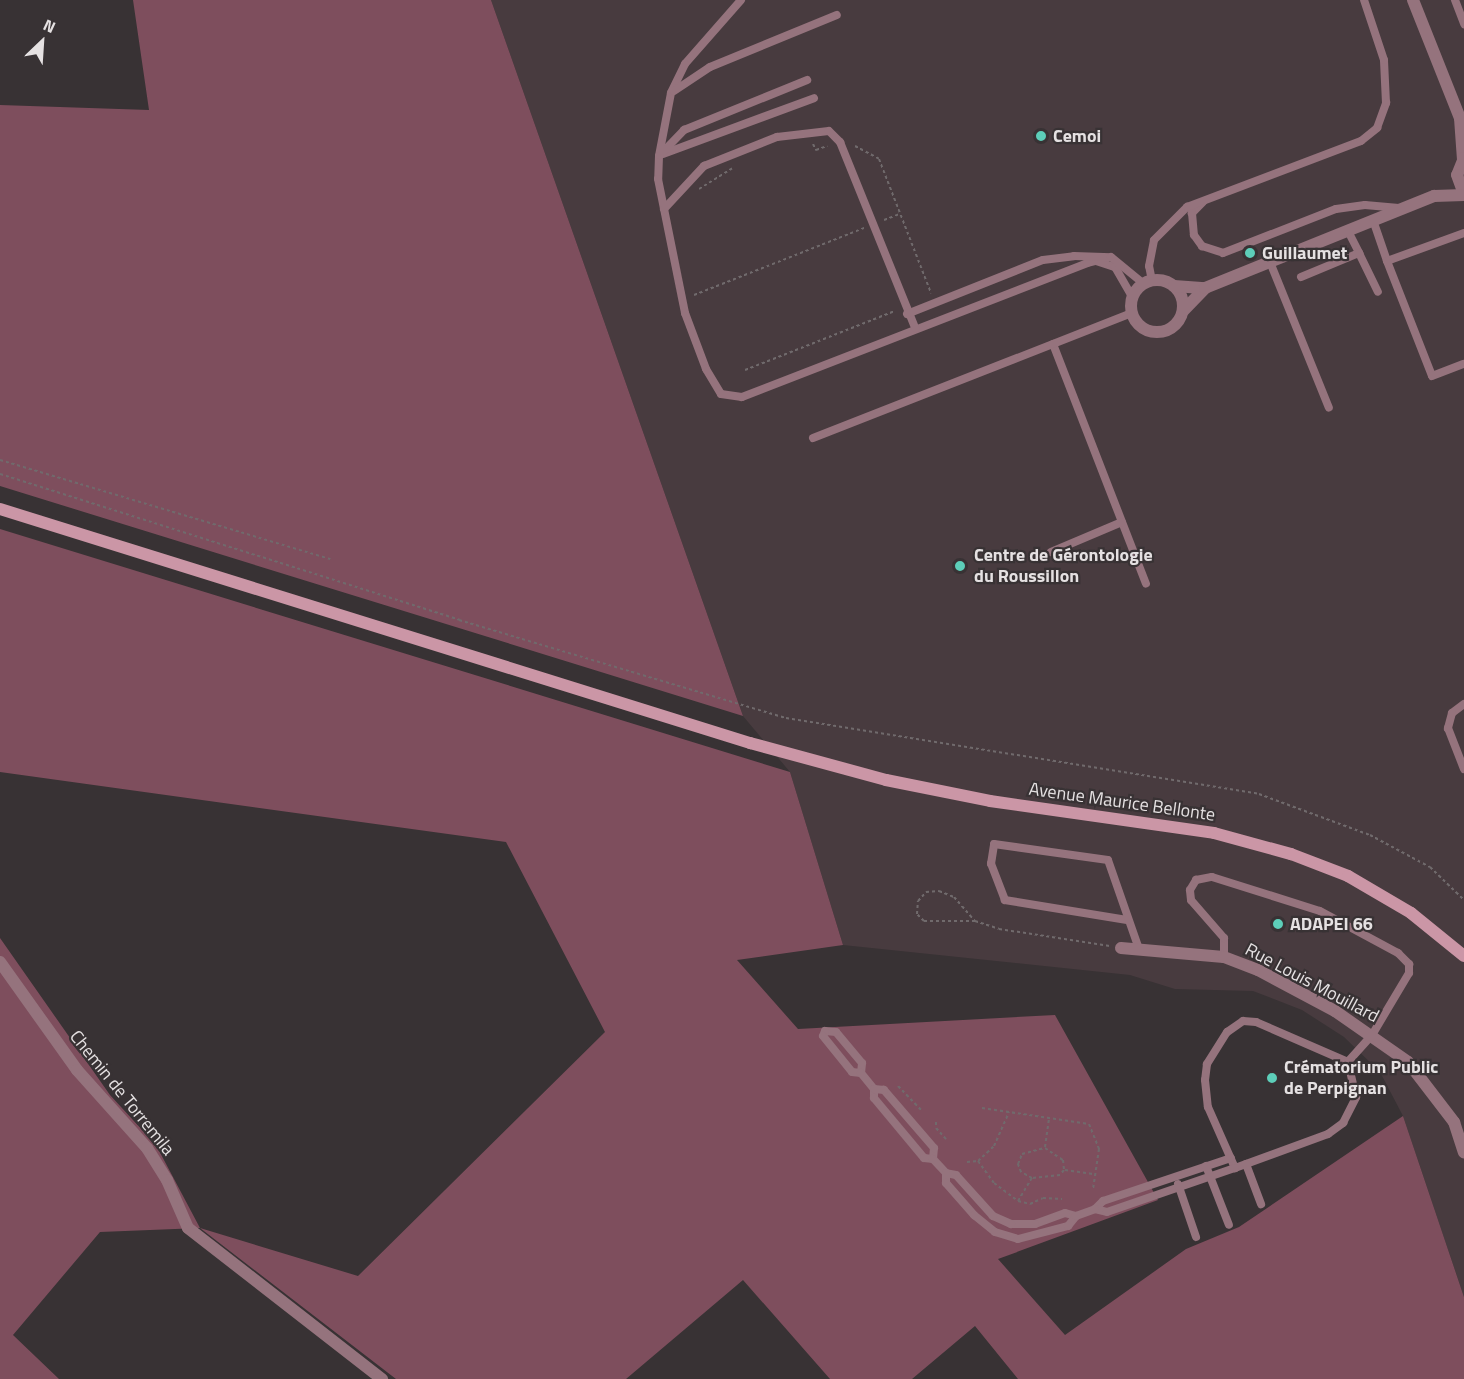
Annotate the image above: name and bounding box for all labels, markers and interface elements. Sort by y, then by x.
north arrow [12,12,72,72]
text: N [40,12,60,39]
place label: Cemoi [1053,125,1101,147]
marker: Cemoi [1034,129,1048,143]
place label: Guillaumet [1262,242,1347,264]
marker: Guillaumet [1243,246,1257,260]
place label: Centre de Gérontologie du Roussillon [974,545,1153,588]
marker: Centre de Gérontologie du Roussillon [951,557,969,575]
street label: Avenue Maurice Bellonte [1027,778,1217,826]
place label: ADAPEI 66 [1290,913,1373,935]
marker: ADAPEI 66 [1271,917,1285,931]
street label: Rue Louis Mouillard [1241,939,1383,1027]
street label: Chemin de Torremila [65,1026,179,1160]
place label: Crématorium Public de Perpignan [1284,1057,1438,1100]
marker: Crématorium Public de Perpignan [1265,1071,1279,1085]

